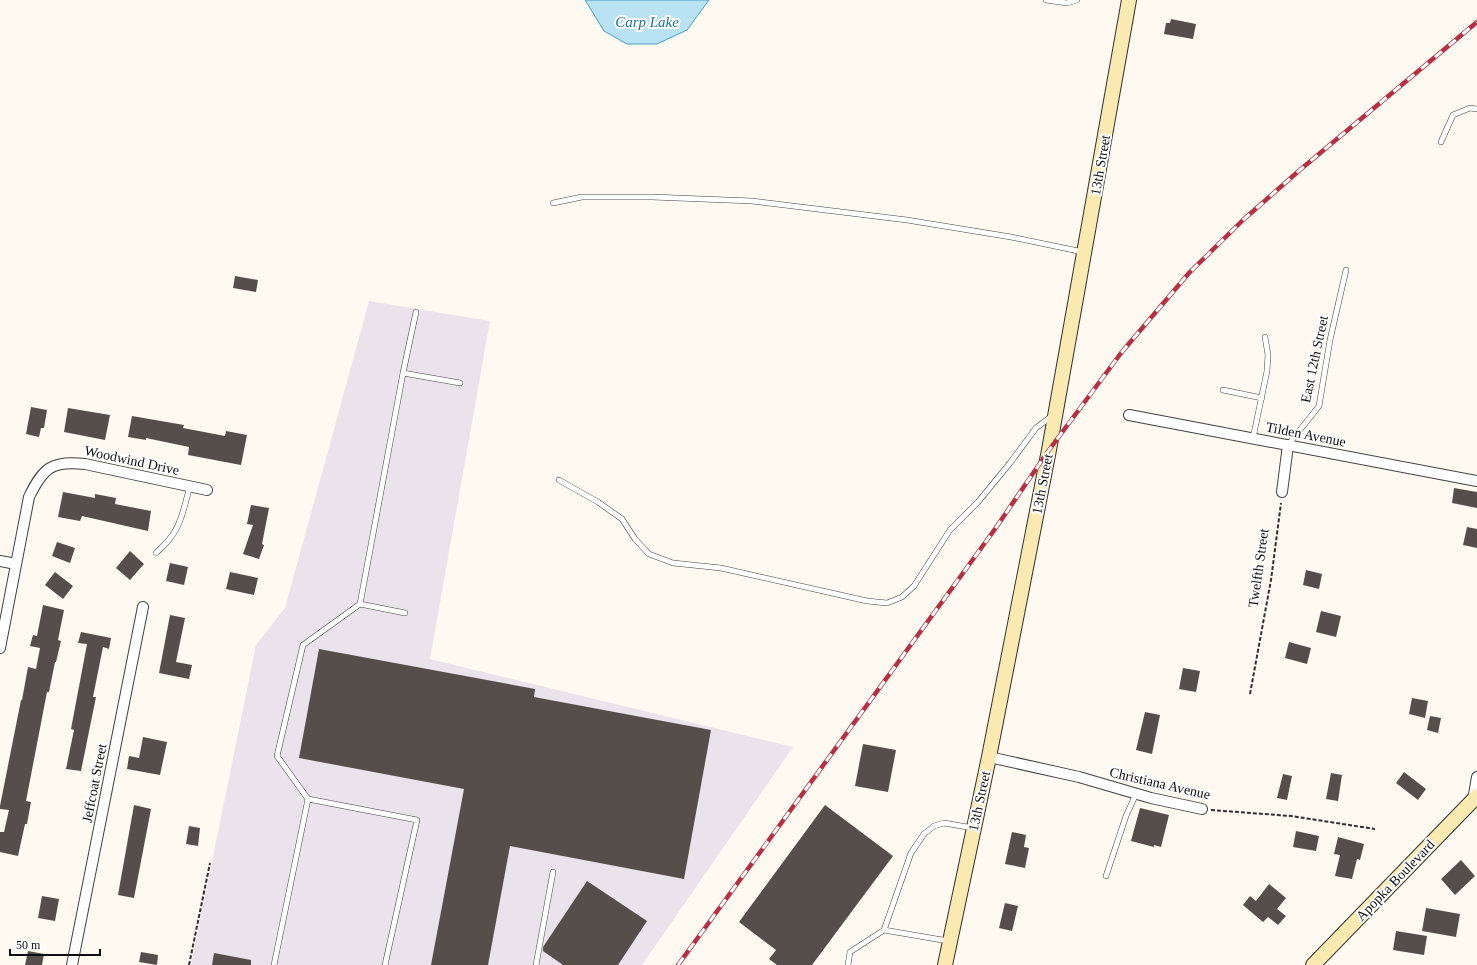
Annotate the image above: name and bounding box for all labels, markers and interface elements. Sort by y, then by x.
water label: Carp Lake [615,14,679,30]
street label: 13th Street [1088,134,1113,196]
street label: East 12th Street [1298,314,1331,404]
street label: Tilden Avenue [1265,419,1347,450]
street label: Woodwind Drive [83,443,181,478]
street label: 13th Street [1029,453,1056,515]
street label: Twelfth Street [1246,528,1271,608]
street label: Jeffcoat Street [79,742,110,824]
street label: Christiana Avenue [1108,765,1212,802]
street label: 13th Street [966,770,993,833]
street label: Apopka Boulevard [1353,837,1438,924]
scale bar [10,931,100,957]
text: 50 m [16,938,41,952]

